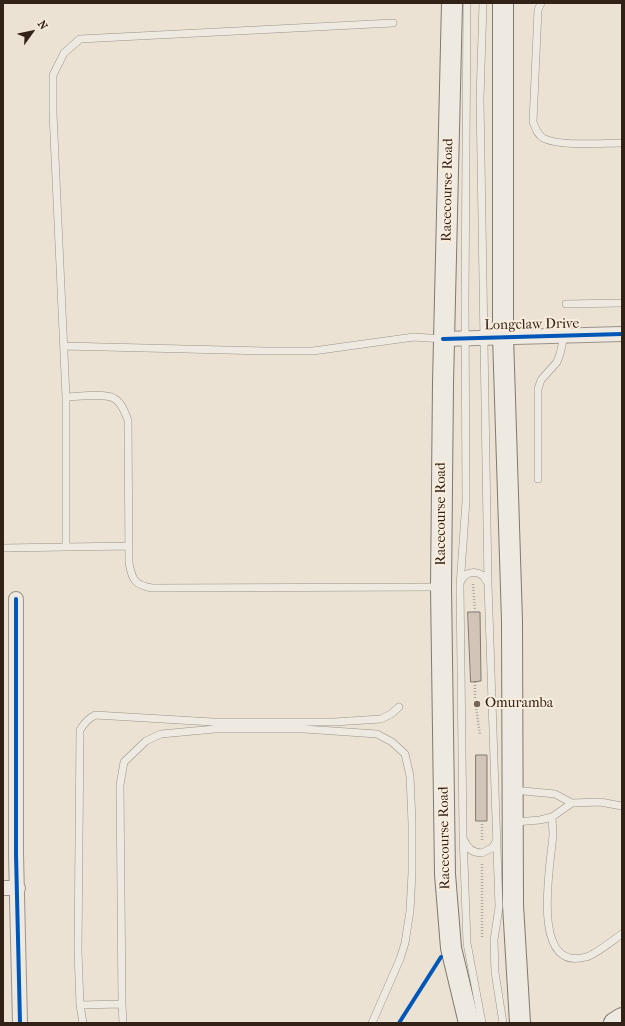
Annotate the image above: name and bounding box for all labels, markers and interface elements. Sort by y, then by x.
north arrow [12,12,52,52]
text: N [35,18,50,32]
street label: Racecourse Road [439,138,457,242]
street label: Longclaw Drive [484,316,580,334]
street label: Racecourse Road [434,462,450,566]
place label: Omuramba [485,696,553,712]
marker: Omuramba [472,699,482,709]
street label: Racecourse Road [436,786,454,890]

